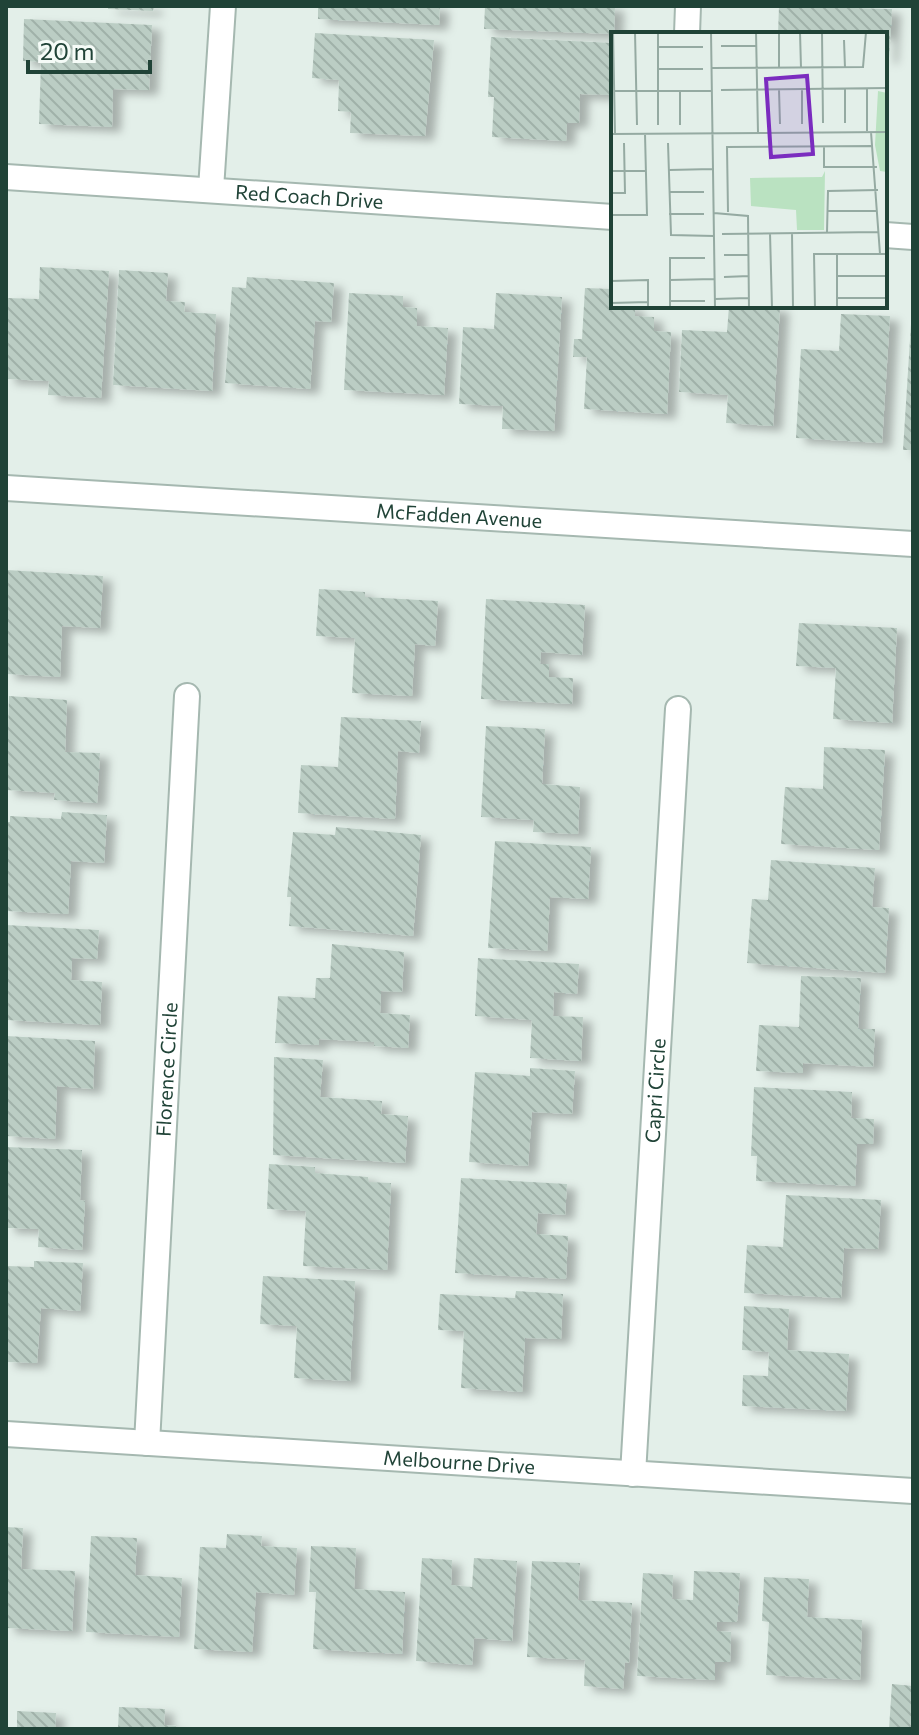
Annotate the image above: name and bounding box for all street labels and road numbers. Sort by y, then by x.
street label: Red Coach Drive [235,179,384,213]
street label: McFadden Avenue [375,498,543,532]
street label: Florence Circle [150,1002,182,1137]
street label: Capri Circle [639,1037,670,1144]
street label: Melbourne Drive [383,1445,536,1478]

